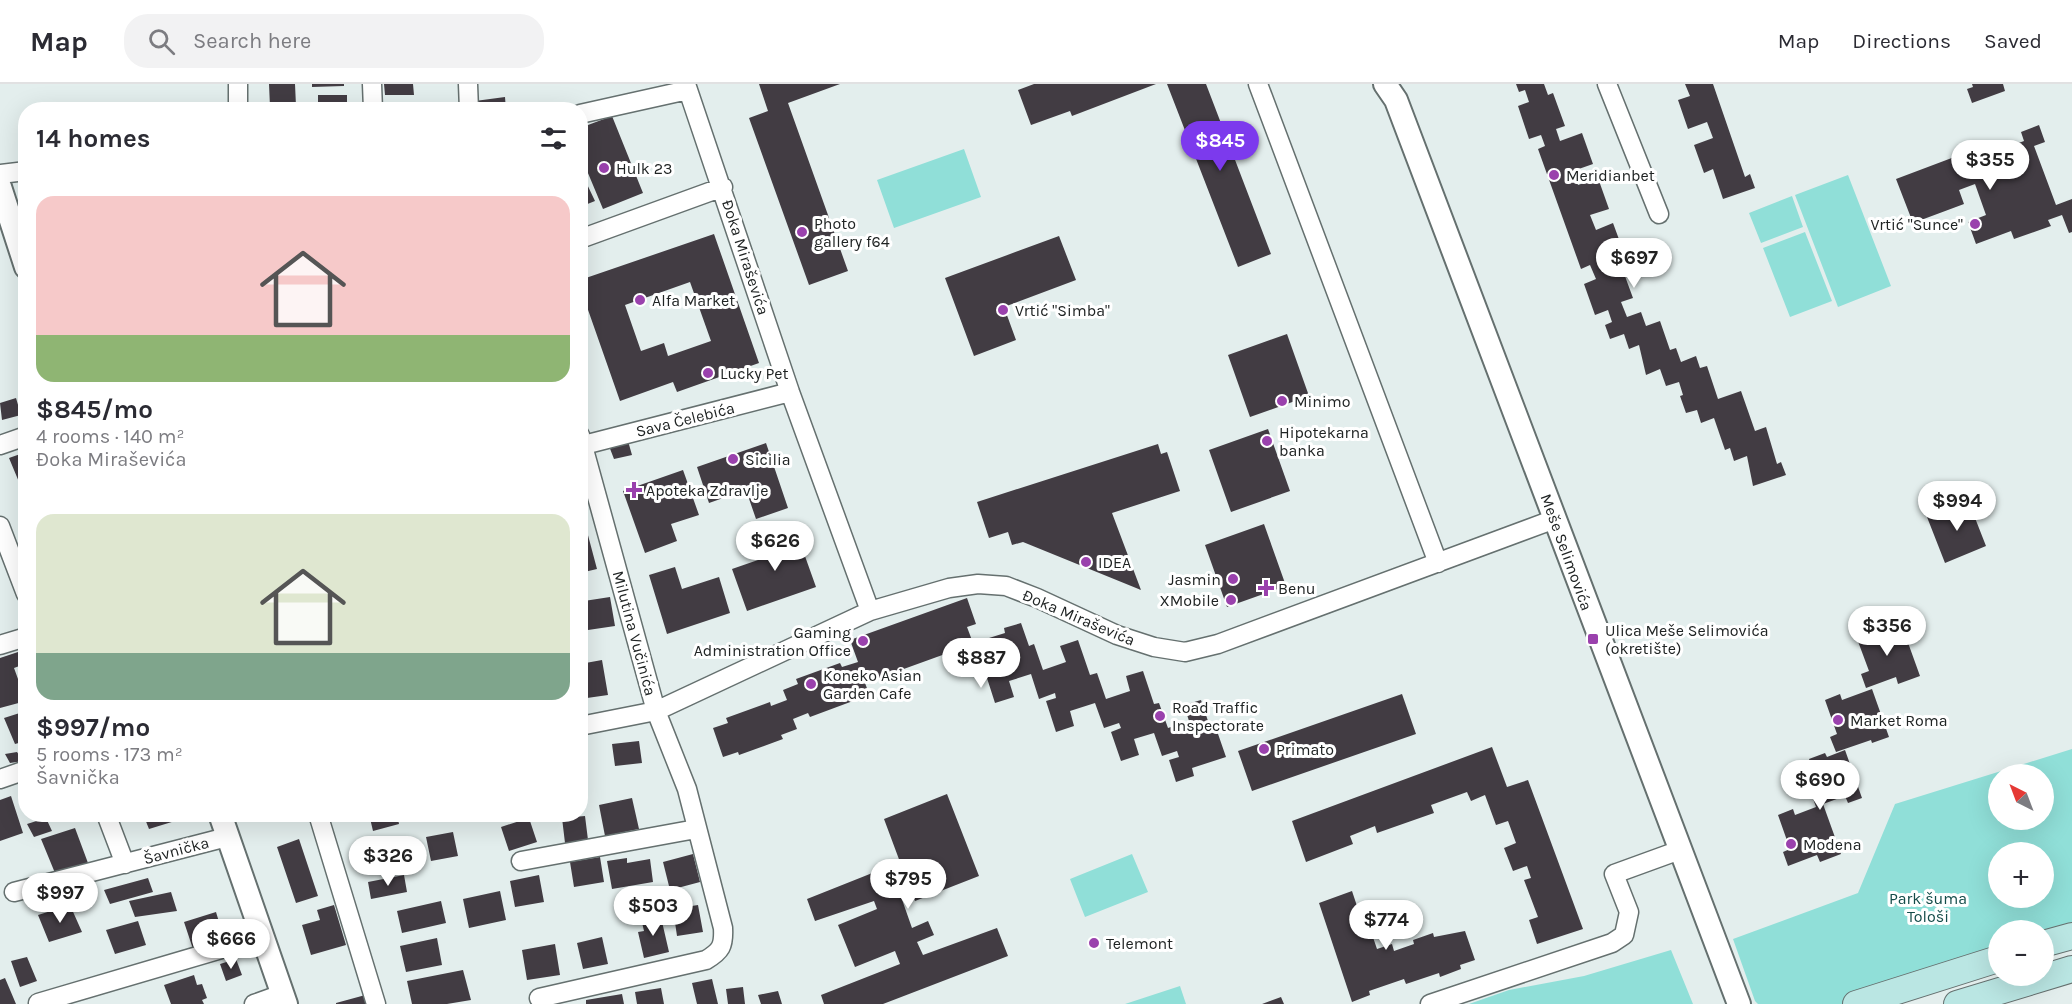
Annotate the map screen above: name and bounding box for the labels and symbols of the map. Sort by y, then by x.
pin: $845 [1184,121,1256,172]
pin: $355 [1954,140,2026,191]
place label: Hulk 23 [616,159,672,178]
marker: Hulk 23 [597,161,611,175]
place label: Meridianbet [1566,166,1655,185]
marker: Meridianbet [1547,168,1561,182]
street label: Đoka Miraševića [718,197,773,317]
place label: Photo gallery f64 [814,214,890,251]
place label: Vrtić "Sunce" [1870,215,1963,234]
marker: Vrtić "Sunce" [1968,217,1982,231]
marker: Photo gallery f64 [795,225,809,239]
pin: $697 [1598,238,1670,289]
place label: Alfa Market [652,291,735,310]
marker: Alfa Market [633,293,647,307]
place label: Vrtić "Simba" [1015,301,1110,320]
marker: Vrtić "Simba" [996,303,1010,317]
place label: Lucky Pet [720,364,789,383]
marker: Lucky Pet [701,366,715,380]
place label: Minimo [1294,392,1350,411]
marker: Minimo [1275,394,1289,408]
street label: Sava Čelebića [634,398,737,441]
place label: Hipotekarna banka [1279,423,1369,460]
marker: Hipotekarna banka [1260,434,1274,448]
place label: Sicilia [745,450,791,469]
marker: Sicilia [726,452,740,466]
place label: Apoteka Zdravlje [646,481,768,500]
pin: $994 [1921,481,1993,532]
marker: Apoteka Zdravlje [627,483,641,497]
street label: Meše Selimovića [1537,491,1596,613]
pin: $626 [739,521,811,572]
place label: IDEA [1098,553,1131,572]
marker: IDEA [1079,555,1093,569]
street label: Milutina Vučinića [609,568,660,698]
place label: Jasmin [1168,570,1221,589]
marker: Jasmin [1226,572,1240,586]
place label: Benu [1278,579,1316,598]
marker: Benu [1259,581,1273,595]
street label: Đoka Miraševića [1020,585,1138,650]
place label: XMobile [1159,591,1219,610]
marker: XMobile [1224,593,1238,607]
pin: $356 [1851,606,1923,657]
place label: Ulica Meše Selimovića (okretište) [1605,621,1768,658]
place label: Gaming Administration Office [694,623,851,660]
marker: Ulica Meše Selimovića (okretište) [1586,632,1600,646]
marker: Gaming Administration Office [856,634,870,648]
pin: $887 [945,638,1017,689]
place label: Koneko Asian Garden Cafe [823,666,922,703]
marker: Koneko Asian Garden Cafe [804,677,818,691]
place label: Road Traffic Inspectorate [1172,698,1264,735]
marker: Road Traffic Inspectorate [1153,709,1167,723]
place label: Market Roma [1850,711,1948,730]
marker: Market Roma [1831,713,1845,727]
place label: Primato [1276,740,1334,759]
marker: Primato [1257,742,1271,756]
pin: $690 [1784,760,1856,811]
north arrow [1988,764,2054,830]
street label: Šavnička [141,833,211,868]
place label: Modena [1803,835,1861,854]
pin: $326 [352,836,424,887]
marker: Modena [1784,837,1798,851]
pin: $795 [872,859,944,910]
pin: $997 [24,873,96,924]
pin: $503 [617,886,689,937]
park label: Park šuma Tološi [1889,889,1967,926]
pin: $774 [1350,900,1422,951]
pin: $666 [195,919,267,970]
place label: Telemont [1106,934,1173,953]
marker: Telemont [1087,936,1101,950]

